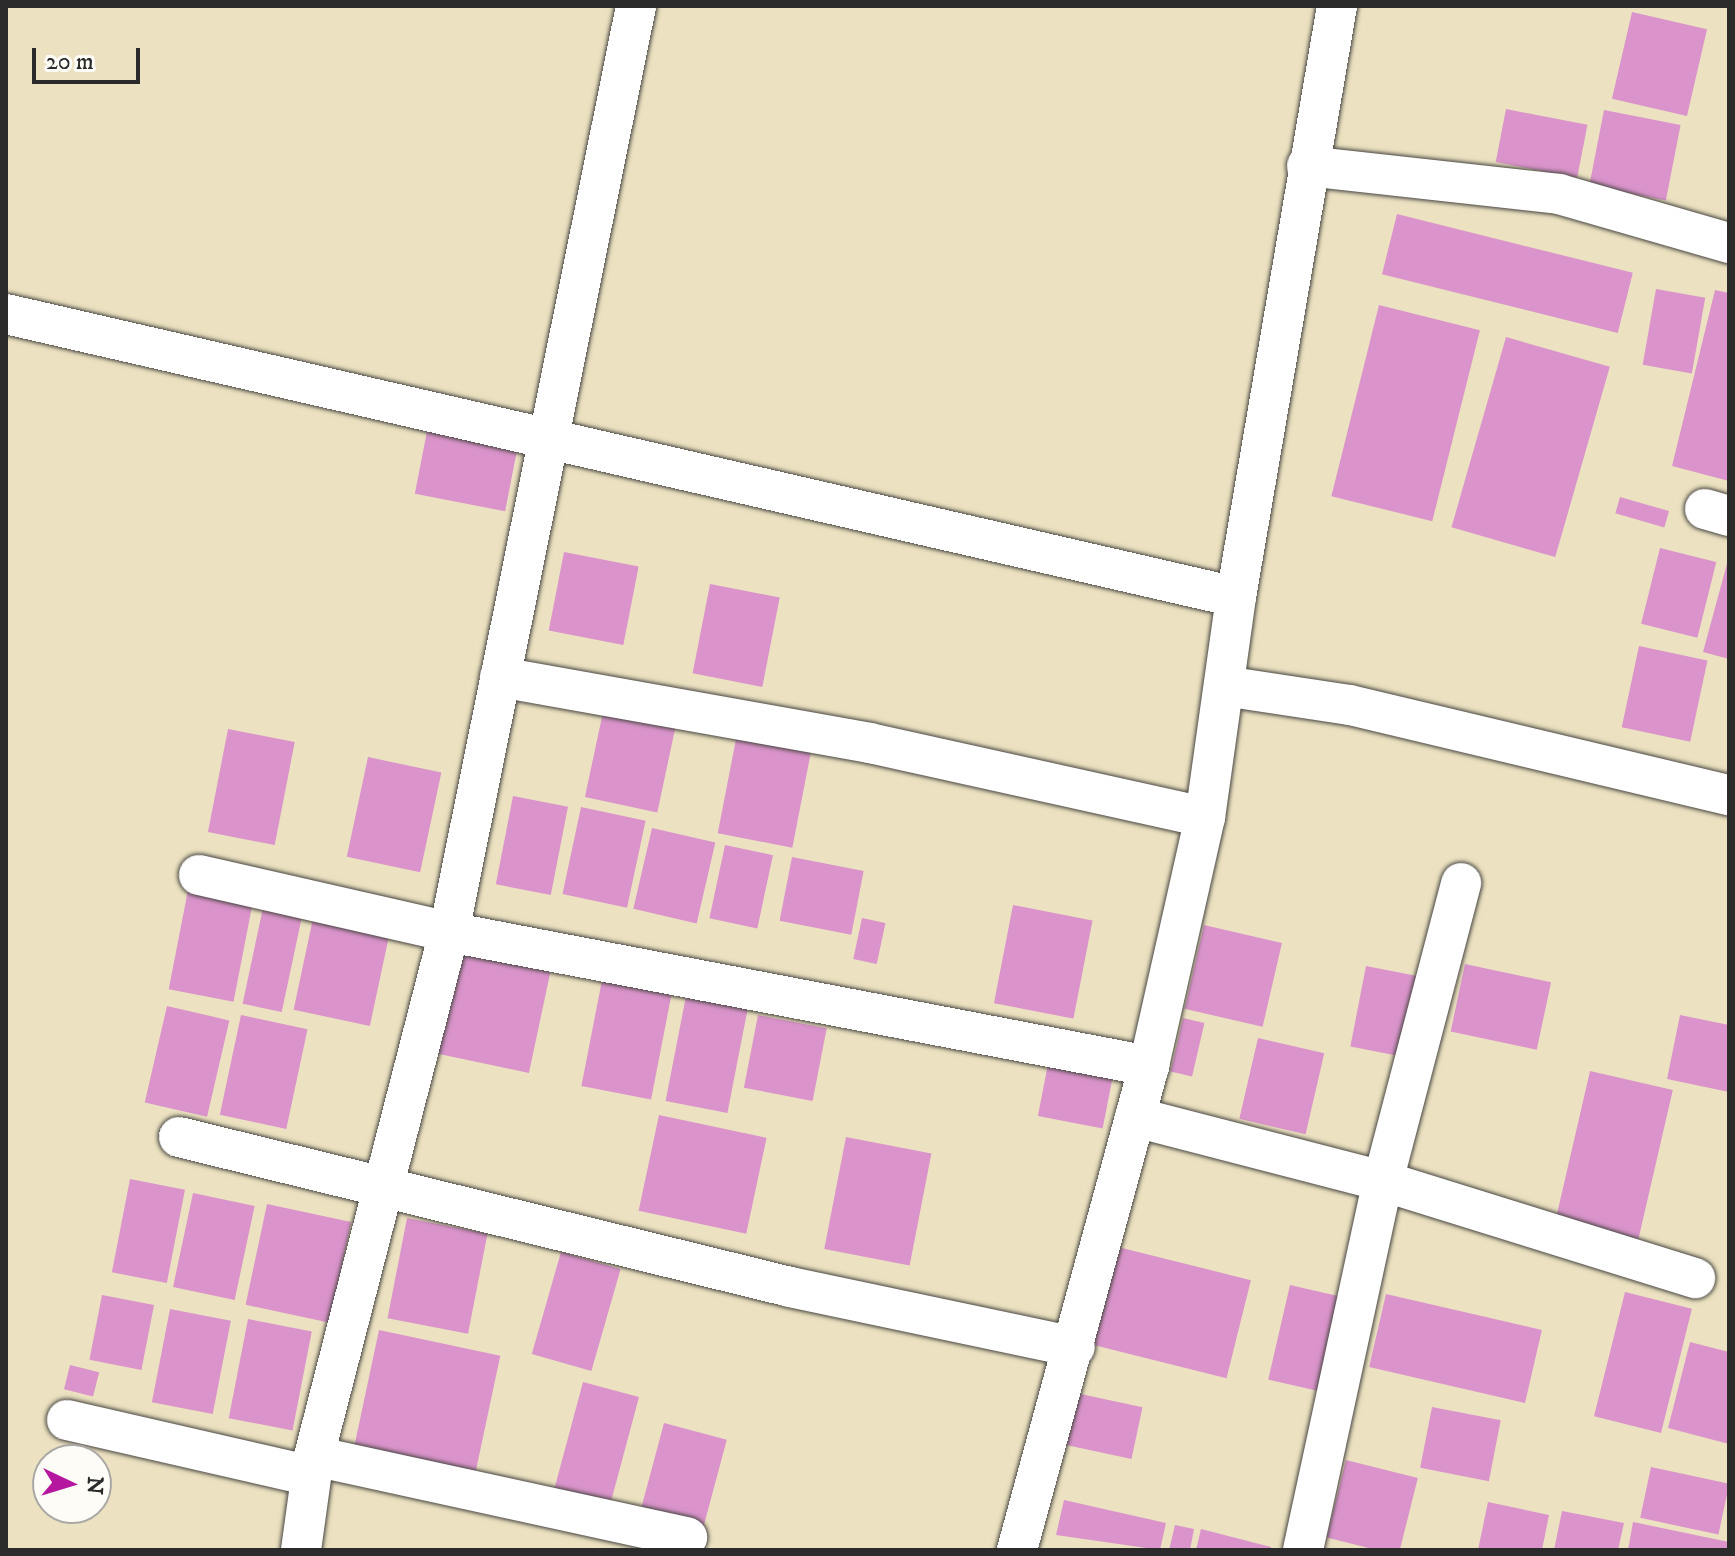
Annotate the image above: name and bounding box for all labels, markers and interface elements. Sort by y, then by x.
scale bar [36,32,144,82]
text: 20 m [46,47,94,77]
north arrow [32,1444,112,1524]
text: N [80,1476,109,1496]

